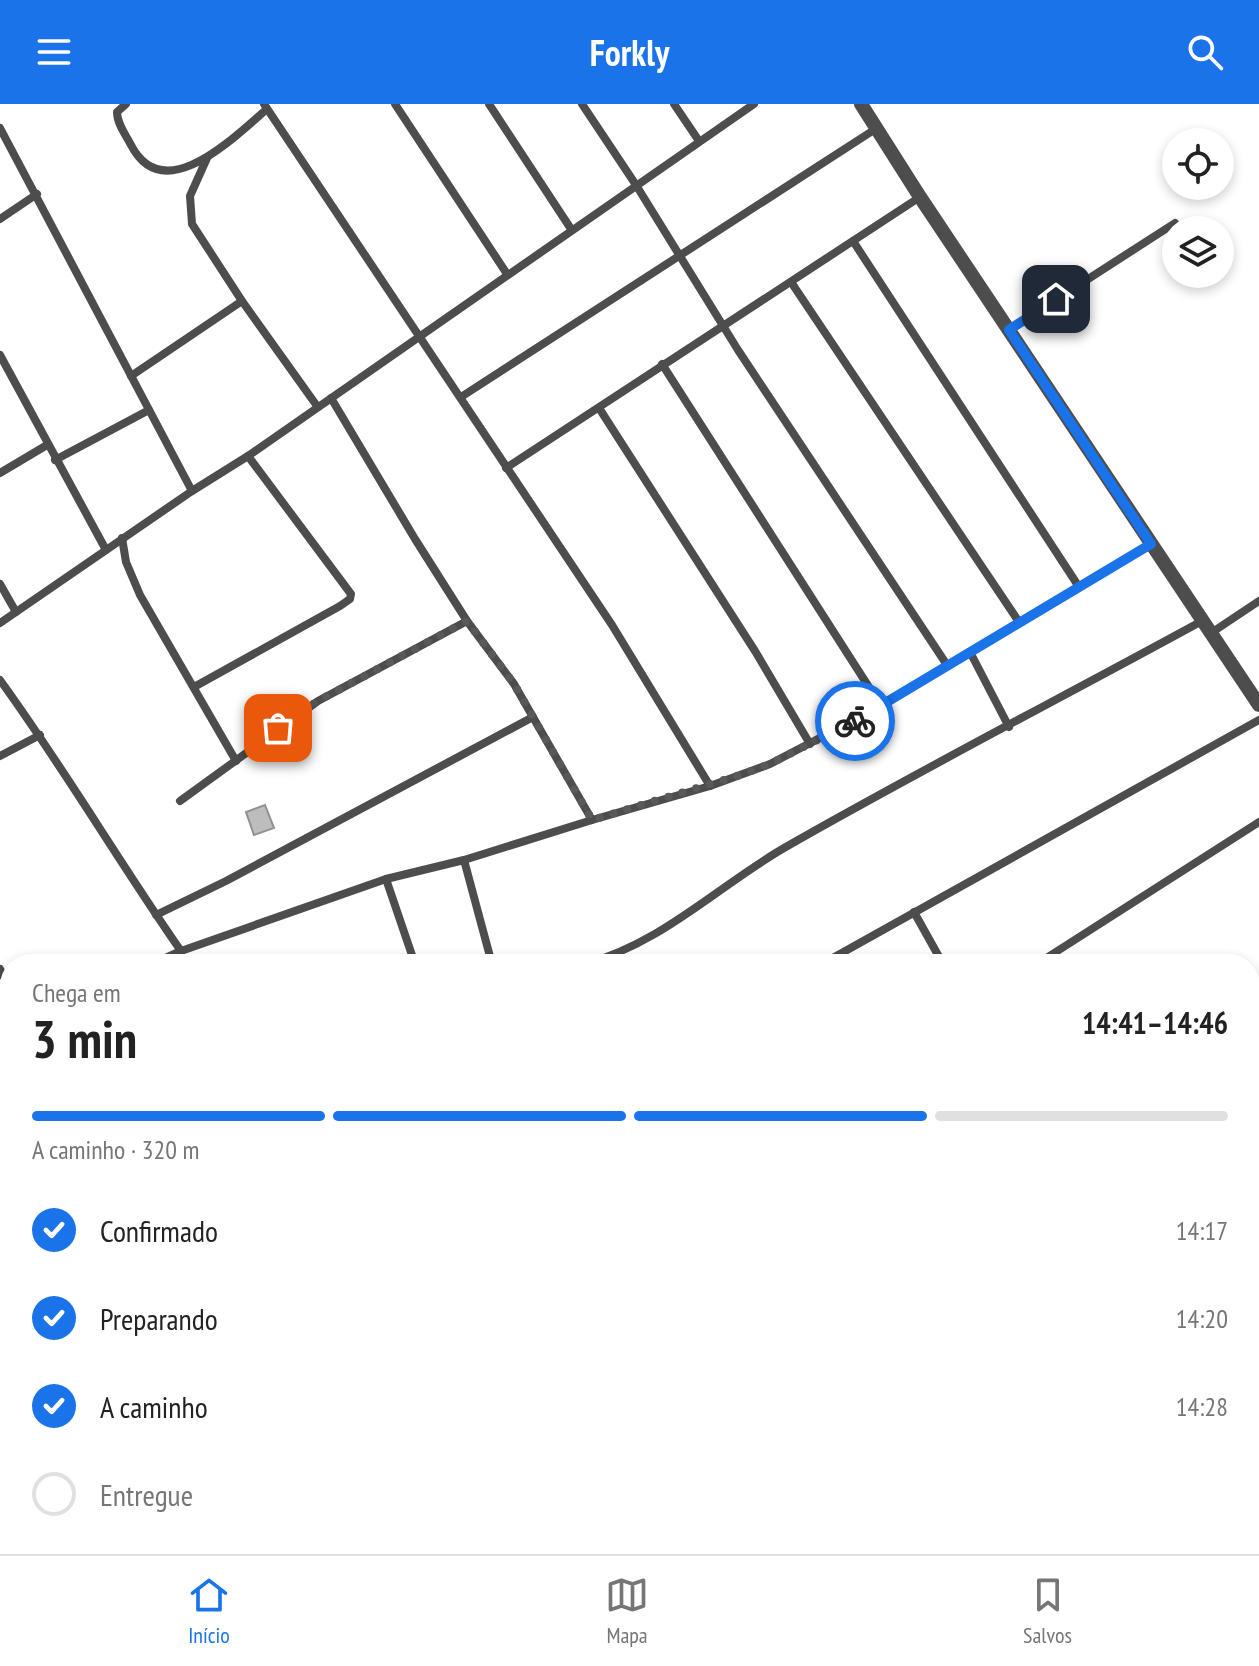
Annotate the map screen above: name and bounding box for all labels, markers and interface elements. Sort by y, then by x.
text: Forkly [590,29,669,76]
icon: menu [32,30,76,74]
icon: search [1183,30,1227,74]
map controls [1162,128,1234,288]
button: locate [1162,128,1234,200]
button: layers [1162,216,1234,288]
pin [1022,265,1090,333]
icon: home [1034,277,1078,321]
courier [815,681,895,761]
pin [244,694,312,762]
icon: bike [833,699,877,743]
icon: bag [256,706,300,750]
text: Chega em [32,976,121,1009]
text: 14:41–14:46 [1082,1003,1228,1042]
text: 3 min [32,1005,137,1072]
text: A caminho · 320 m [32,1133,199,1166]
icon: check [32,1208,76,1252]
text: Confirmado [100,1211,218,1250]
text: 14:17 [1176,1214,1228,1247]
icon: check [32,1296,76,1340]
text: Preparando [100,1299,218,1338]
text: 14:20 [1176,1302,1228,1335]
icon: check [32,1384,76,1428]
text: A caminho [100,1387,208,1426]
text: 14:28 [1176,1390,1228,1423]
text: Entregue [100,1475,193,1514]
tab: Início [187,1573,231,1649]
tab: Mapa [605,1573,649,1649]
tab: Salvos [1023,1573,1072,1649]

